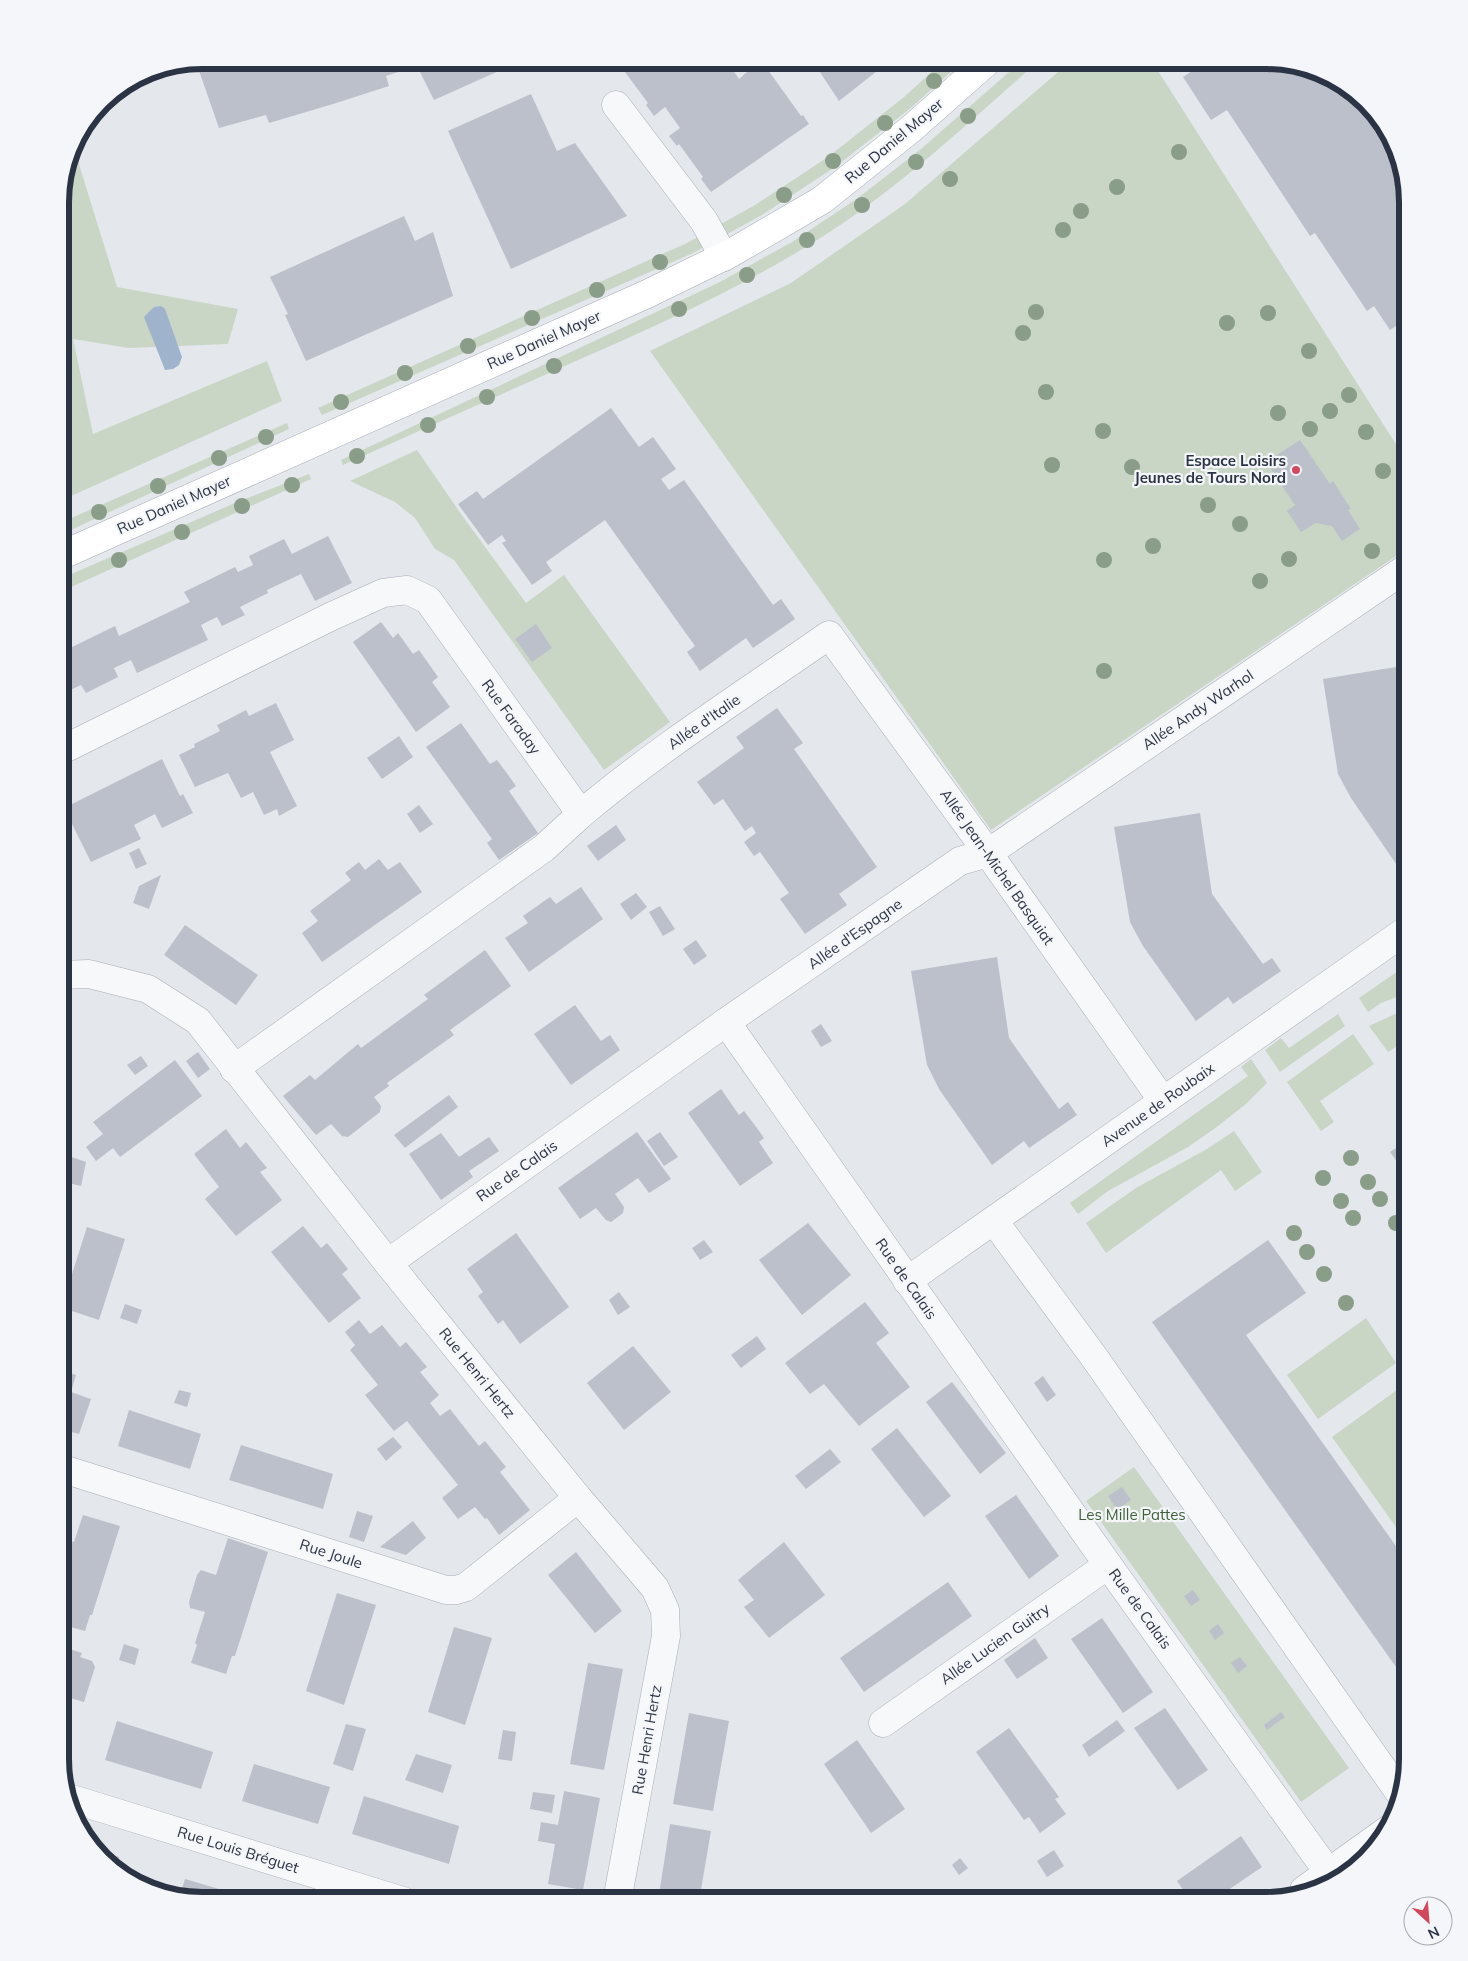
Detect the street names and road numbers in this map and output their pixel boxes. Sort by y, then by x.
street label: Rue Daniel Mayer [841,94,947,187]
street label: Rue Daniel Mayer [484,306,604,373]
street label: Rue Daniel Mayer [114,471,234,538]
street label: Allée Andy Warhol [1138,665,1257,754]
street label: Rue Faraday [478,675,545,758]
street label: Allée d'Italie [664,690,744,754]
street label: Allée Jean-Michel Basquiat [936,785,1059,948]
street label: Allée d'Espagne [804,894,906,973]
street label: Avenue de Roubaix [1097,1058,1218,1151]
street label: Rue de Calais [472,1136,561,1206]
street label: Rue de Calais [871,1234,941,1323]
street label: Rue Henri Hertz [435,1324,520,1422]
street label: Rue Joule [297,1534,365,1573]
street label: Rue de Calais [1105,1565,1176,1653]
street label: Allée Lucien Guitry [936,1599,1053,1688]
street label: Rue Henri Hertz [628,1683,666,1796]
street label: Rue Louis Bréguet [175,1822,301,1877]

